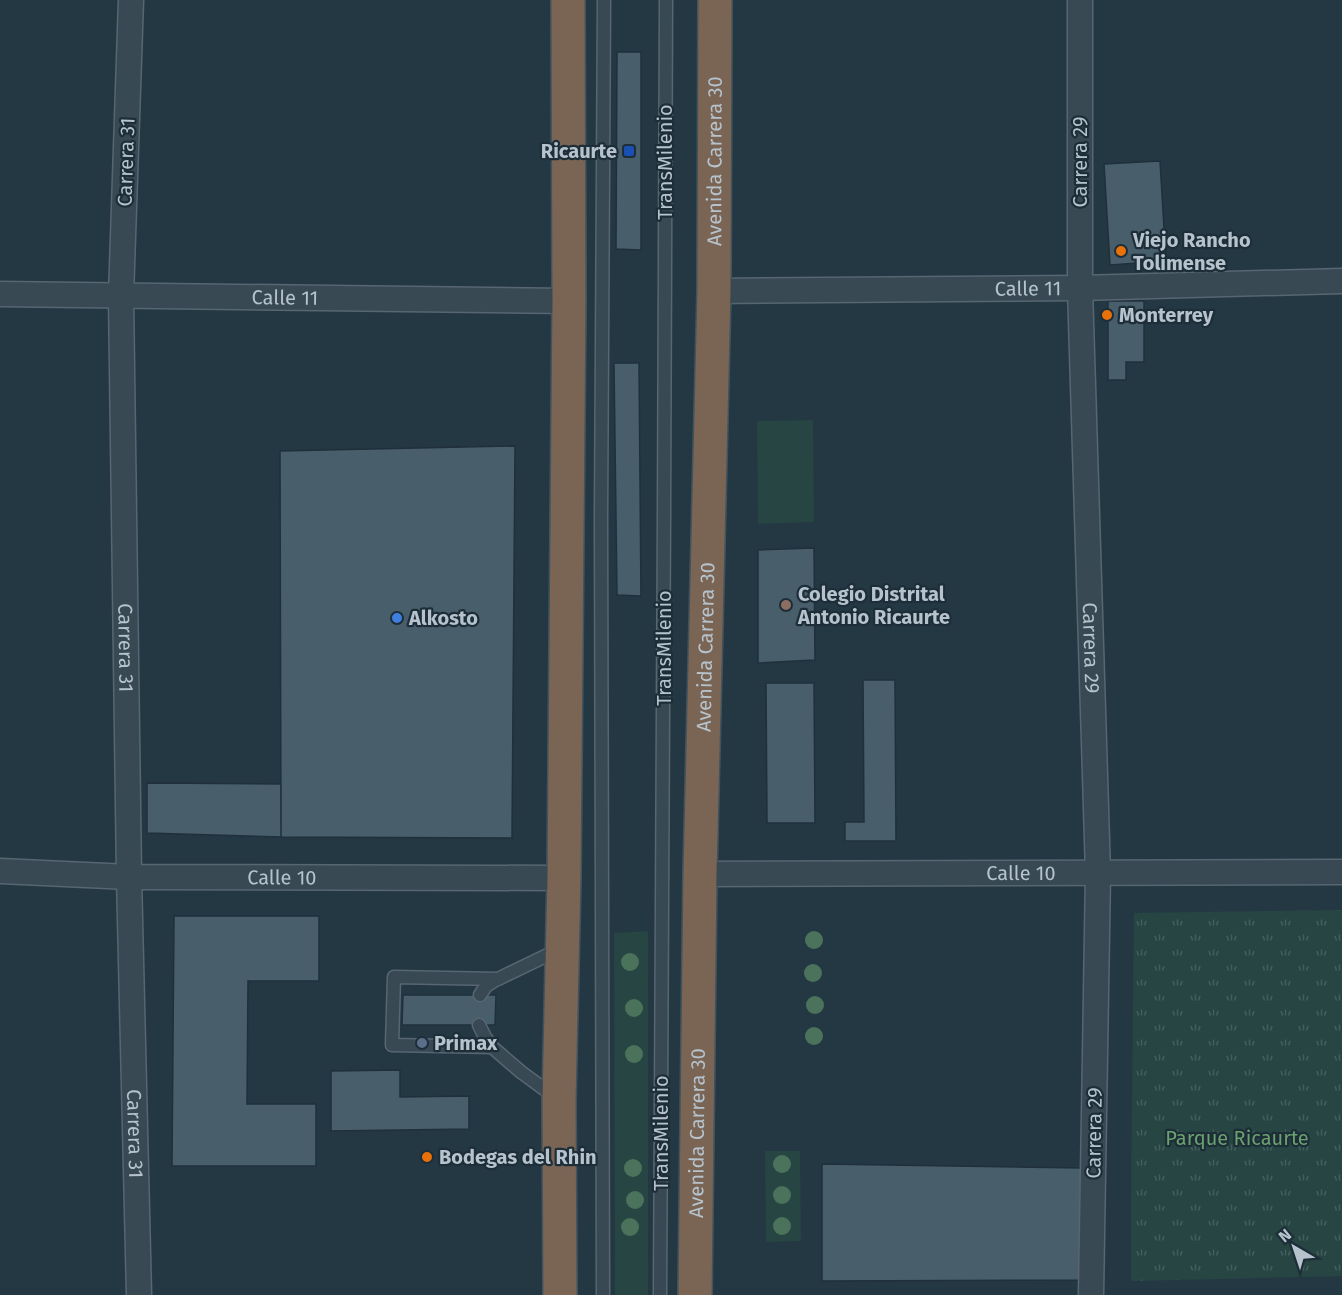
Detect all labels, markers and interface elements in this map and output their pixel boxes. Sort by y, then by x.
street label: Avenida Carrera 30 [702,76,727,246]
street label: TransMilenio [653,104,677,220]
street label: Carrera 29 [1068,116,1092,208]
street label: Carrera 31 [112,117,140,207]
place label: Ricaurte [541,139,617,163]
marker: Ricaurte [622,144,636,158]
place label: Viejo Rancho Tolimense [1132,228,1251,275]
marker: Viejo Rancho Tolimense [1114,244,1128,258]
street label: Calle 11 [995,276,1061,301]
street label: Calle 11 [252,285,318,310]
place label: Monterrey [1119,303,1214,327]
marker: Monterrey [1100,308,1114,322]
street label: Avenida Carrera 30 [691,562,719,732]
place label: Colegio Distrital Antonio Ricaurte [797,582,950,629]
street label: TransMilenio [652,590,676,706]
marker: Colegio Distrital Antonio Ricaurte [779,598,793,612]
street label: Carrera 29 [1078,602,1104,694]
street label: Carrera 31 [113,603,138,692]
place label: Alkosto [408,606,478,630]
marker: Alkosto [390,611,404,625]
street label: Calle 10 [986,861,1056,885]
street label: Calle 10 [247,865,317,889]
place label: Primax [434,1031,498,1055]
marker: Primax [415,1036,429,1050]
street label: Avenida Carrera 30 [684,1048,710,1218]
street label: TransMilenio [649,1075,673,1191]
street label: Carrera 29 [1081,1087,1107,1179]
street label: Carrera 31 [122,1089,148,1179]
park label: Parque Ricaurte [1165,1126,1309,1150]
place label: Bodegas del Rhin [439,1145,597,1169]
marker: Bodegas del Rhin [420,1150,434,1164]
north arrow [1264,1217,1324,1277]
text: N [1275,1225,1295,1246]

